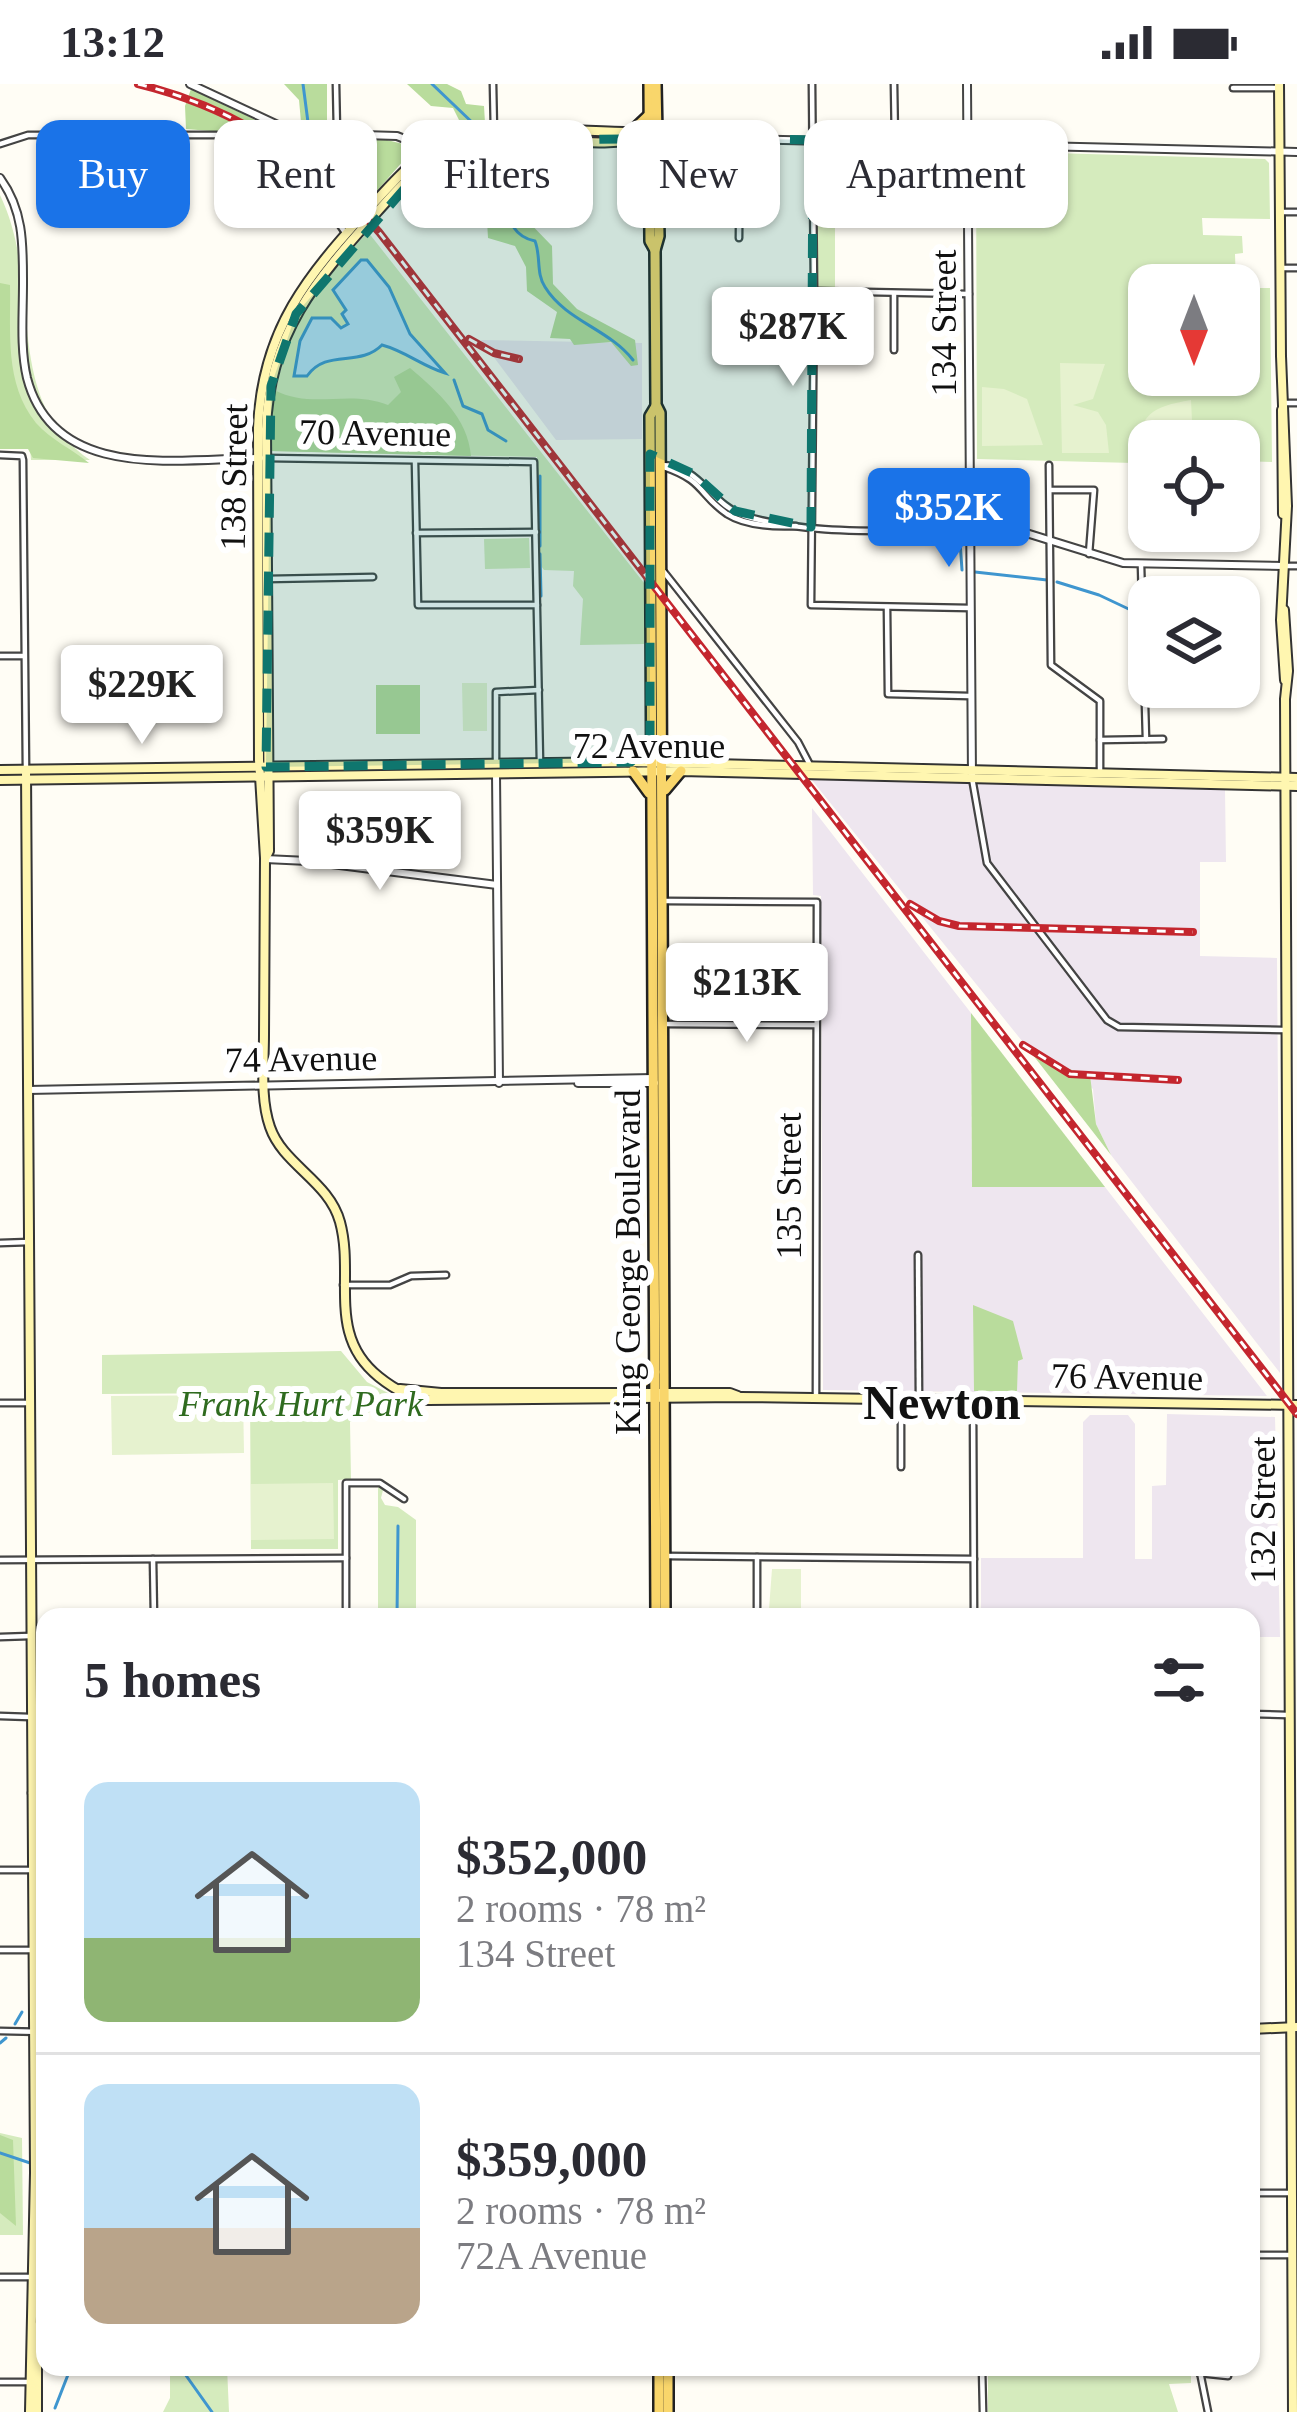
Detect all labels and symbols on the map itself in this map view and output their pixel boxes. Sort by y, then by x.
street label: 134 Street [924,250,964,396]
north arrow [1128,264,1260,396]
pin: $287K [709,287,877,389]
street label: 138 Street [213,403,255,551]
street label: 70 Avenue [298,412,451,454]
pin: $352K [865,468,1033,570]
pin: $229K [58,645,226,747]
street label: 72 Avenue [573,726,725,766]
pin: $359K [296,791,464,893]
pin: $213K [663,943,831,1045]
street label: 74 Avenue [225,1038,378,1080]
street label: King George Boulevard [608,1089,648,1435]
street label: 135 Street [769,1113,809,1259]
street label: 76 Avenue [1050,1356,1203,1398]
district label: Newton [863,1376,1021,1429]
park label: Frank Hurt Park [178,1384,424,1424]
street label: 132 Street [1243,1437,1283,1583]

